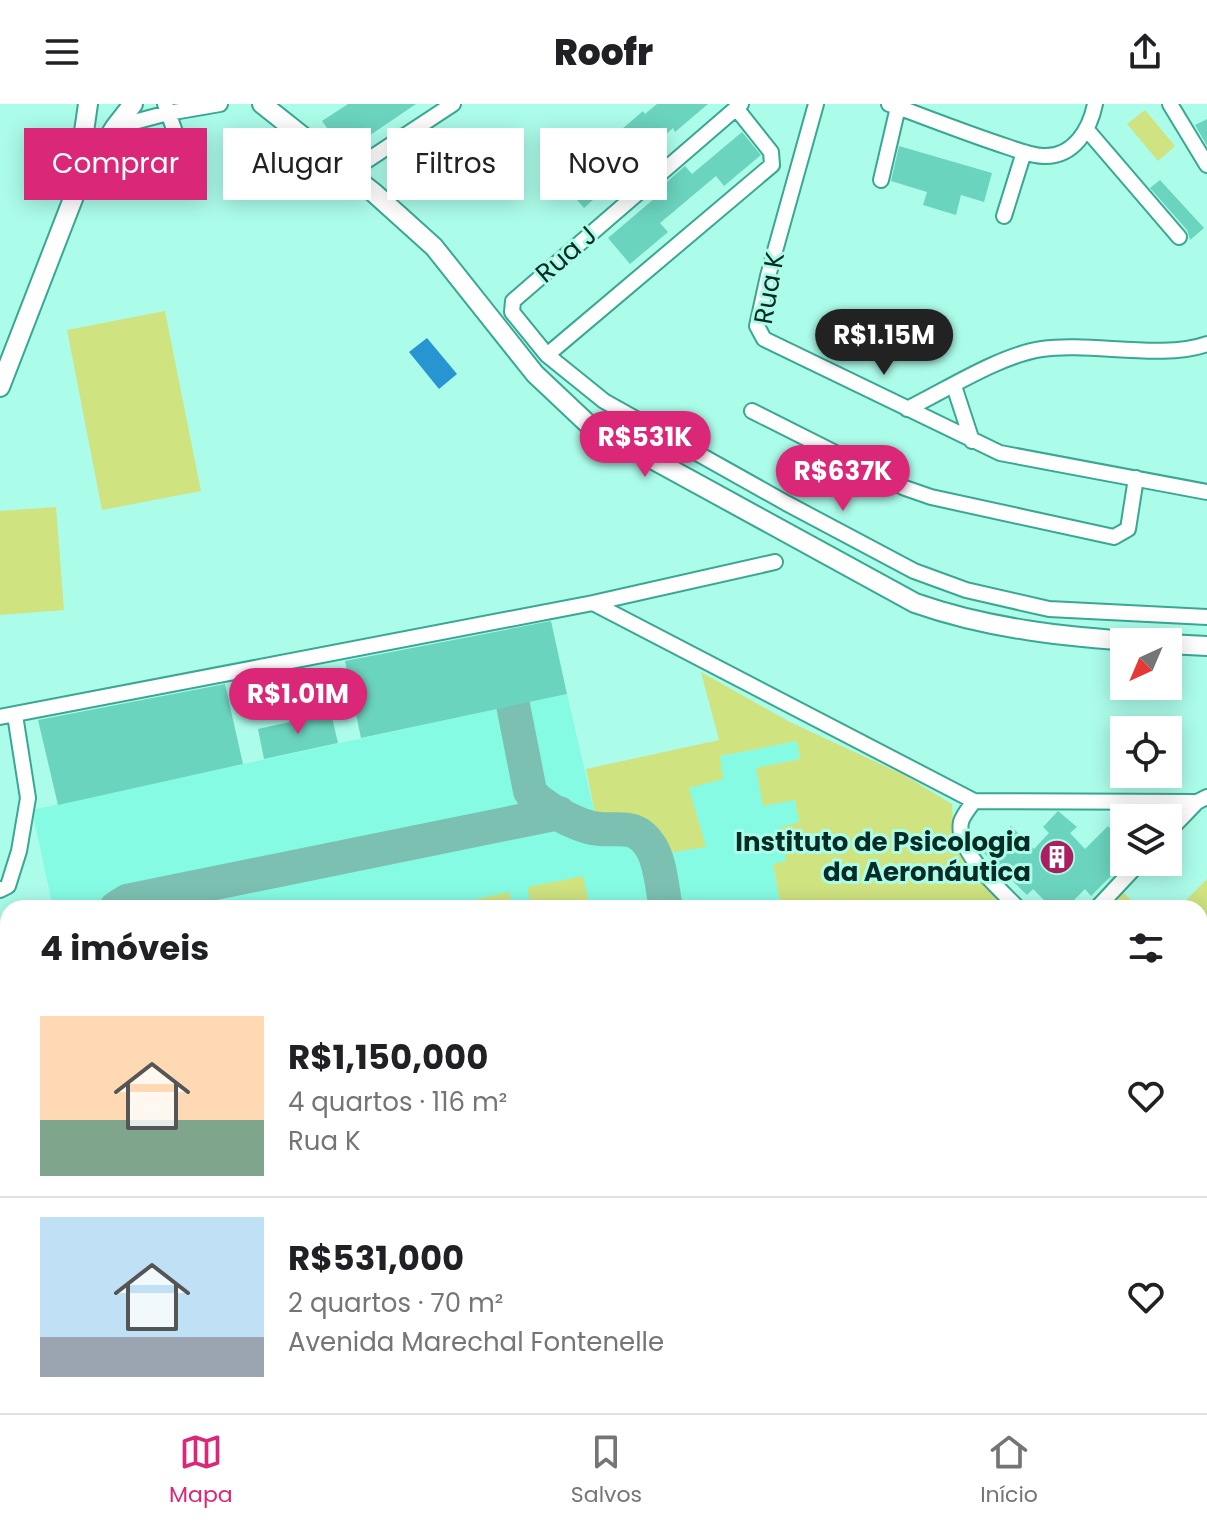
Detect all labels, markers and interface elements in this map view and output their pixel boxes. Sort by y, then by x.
text: Roofr [554,27,653,78]
icon: menu [40,30,84,74]
icon: share [1123,30,1167,74]
chip: Comprar [24,128,207,200]
chip: Alugar [223,128,371,200]
chip: Filtros [387,128,524,200]
chip: Novo [540,128,667,200]
street label: Rua J [527,217,605,291]
street label: Rua K [745,249,793,327]
pin: R$1.15M [810,309,958,377]
text: R$1.15M [833,317,935,353]
pin: R$531K [580,411,710,479]
text: R$531K [598,419,692,455]
pin: R$637K [778,445,908,513]
text: R$637K [794,453,892,489]
north arrow [1110,628,1182,700]
map controls [1110,628,1182,876]
pin: R$1.01M [224,668,372,736]
text: R$1.01M [247,676,349,712]
button: locate [1110,716,1182,788]
button: layers [1110,804,1182,876]
place label: Instituto de Psicologia da Aeronáutica [735,824,1031,890]
building icon: Instituto de Psicologia da Aeronáutica [1038,838,1076,876]
text: 4 imóveis [40,924,209,972]
icon: filters [1124,926,1168,970]
text: R$1,150,000 [288,1033,488,1081]
icon: home [104,1048,200,1144]
icon: heart [1124,1074,1168,1118]
text: 4 quartos · 116 m² [288,1084,507,1120]
text: Rua K [288,1123,361,1159]
text: R$531,000 [288,1234,464,1282]
icon: home [104,1249,200,1345]
icon: heart [1124,1275,1168,1319]
text: 2 quartos · 70 m² [288,1285,503,1321]
text: Avenida Marechal Fontenelle [288,1324,664,1360]
tab: Mapa [169,1430,233,1511]
tab: Salvos [571,1430,642,1511]
tab: Início [980,1430,1038,1511]

